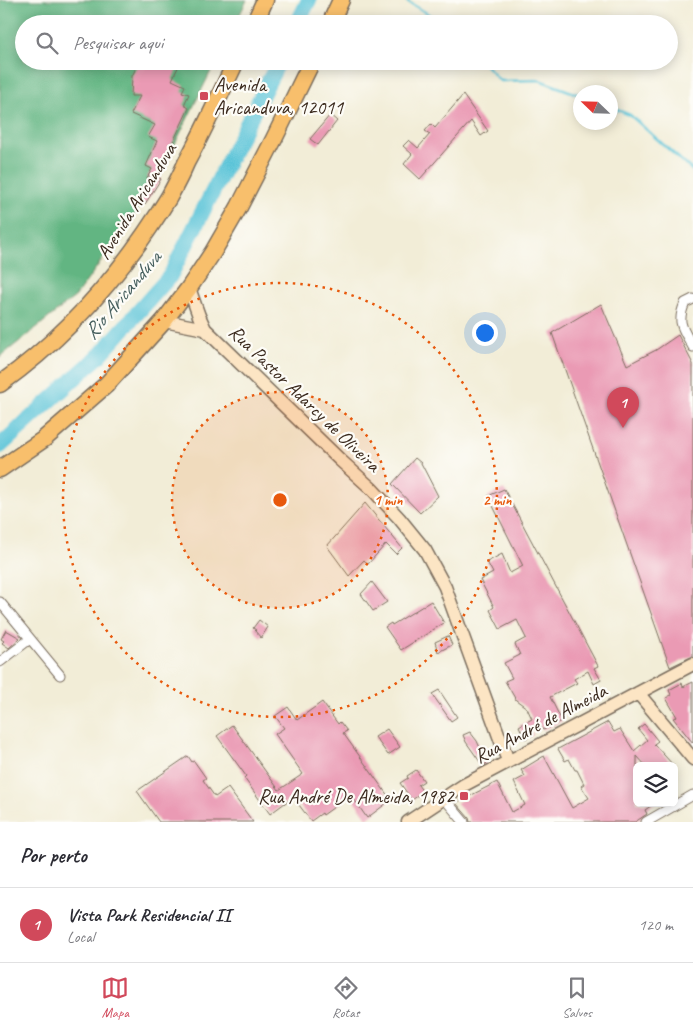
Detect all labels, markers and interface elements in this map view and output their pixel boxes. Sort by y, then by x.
search box [15,15,678,70]
icon: search [33,29,61,57]
text: Pesquisar aqui [73,31,163,55]
place label: Avenida Aricanduva, 12011 [214,72,344,120]
north arrow [573,85,618,130]
marker: Avenida Aricanduva, 12011 [198,90,210,102]
street label: Avenida Aricanduva [91,138,183,264]
water label: Rio Aricanduva [78,244,168,344]
street label: Rua Pastor Adarcy de Oliveira [224,320,387,478]
your location [472,320,498,346]
pin: 1 [607,387,639,428]
centre of rings [271,491,289,509]
text: 1 min [374,491,403,510]
text: 2 min [483,491,512,510]
street label: Rua André de Almeida [470,677,612,769]
map controls [633,762,678,807]
button: layers [633,762,678,807]
place label: Rua André De Almeida, 1982 [258,784,456,809]
marker: Rua André De Almeida, 1982 [458,790,470,802]
text: Por perto [20,842,87,868]
text: Vista Park Residencial II [67,903,231,927]
text: 1 [32,915,40,935]
text: 120 m [639,915,673,935]
text: Local [67,927,94,947]
tab: Mapa [101,974,129,1021]
tab: Rotas [332,974,360,1021]
tab: Salvos [562,974,592,1021]

